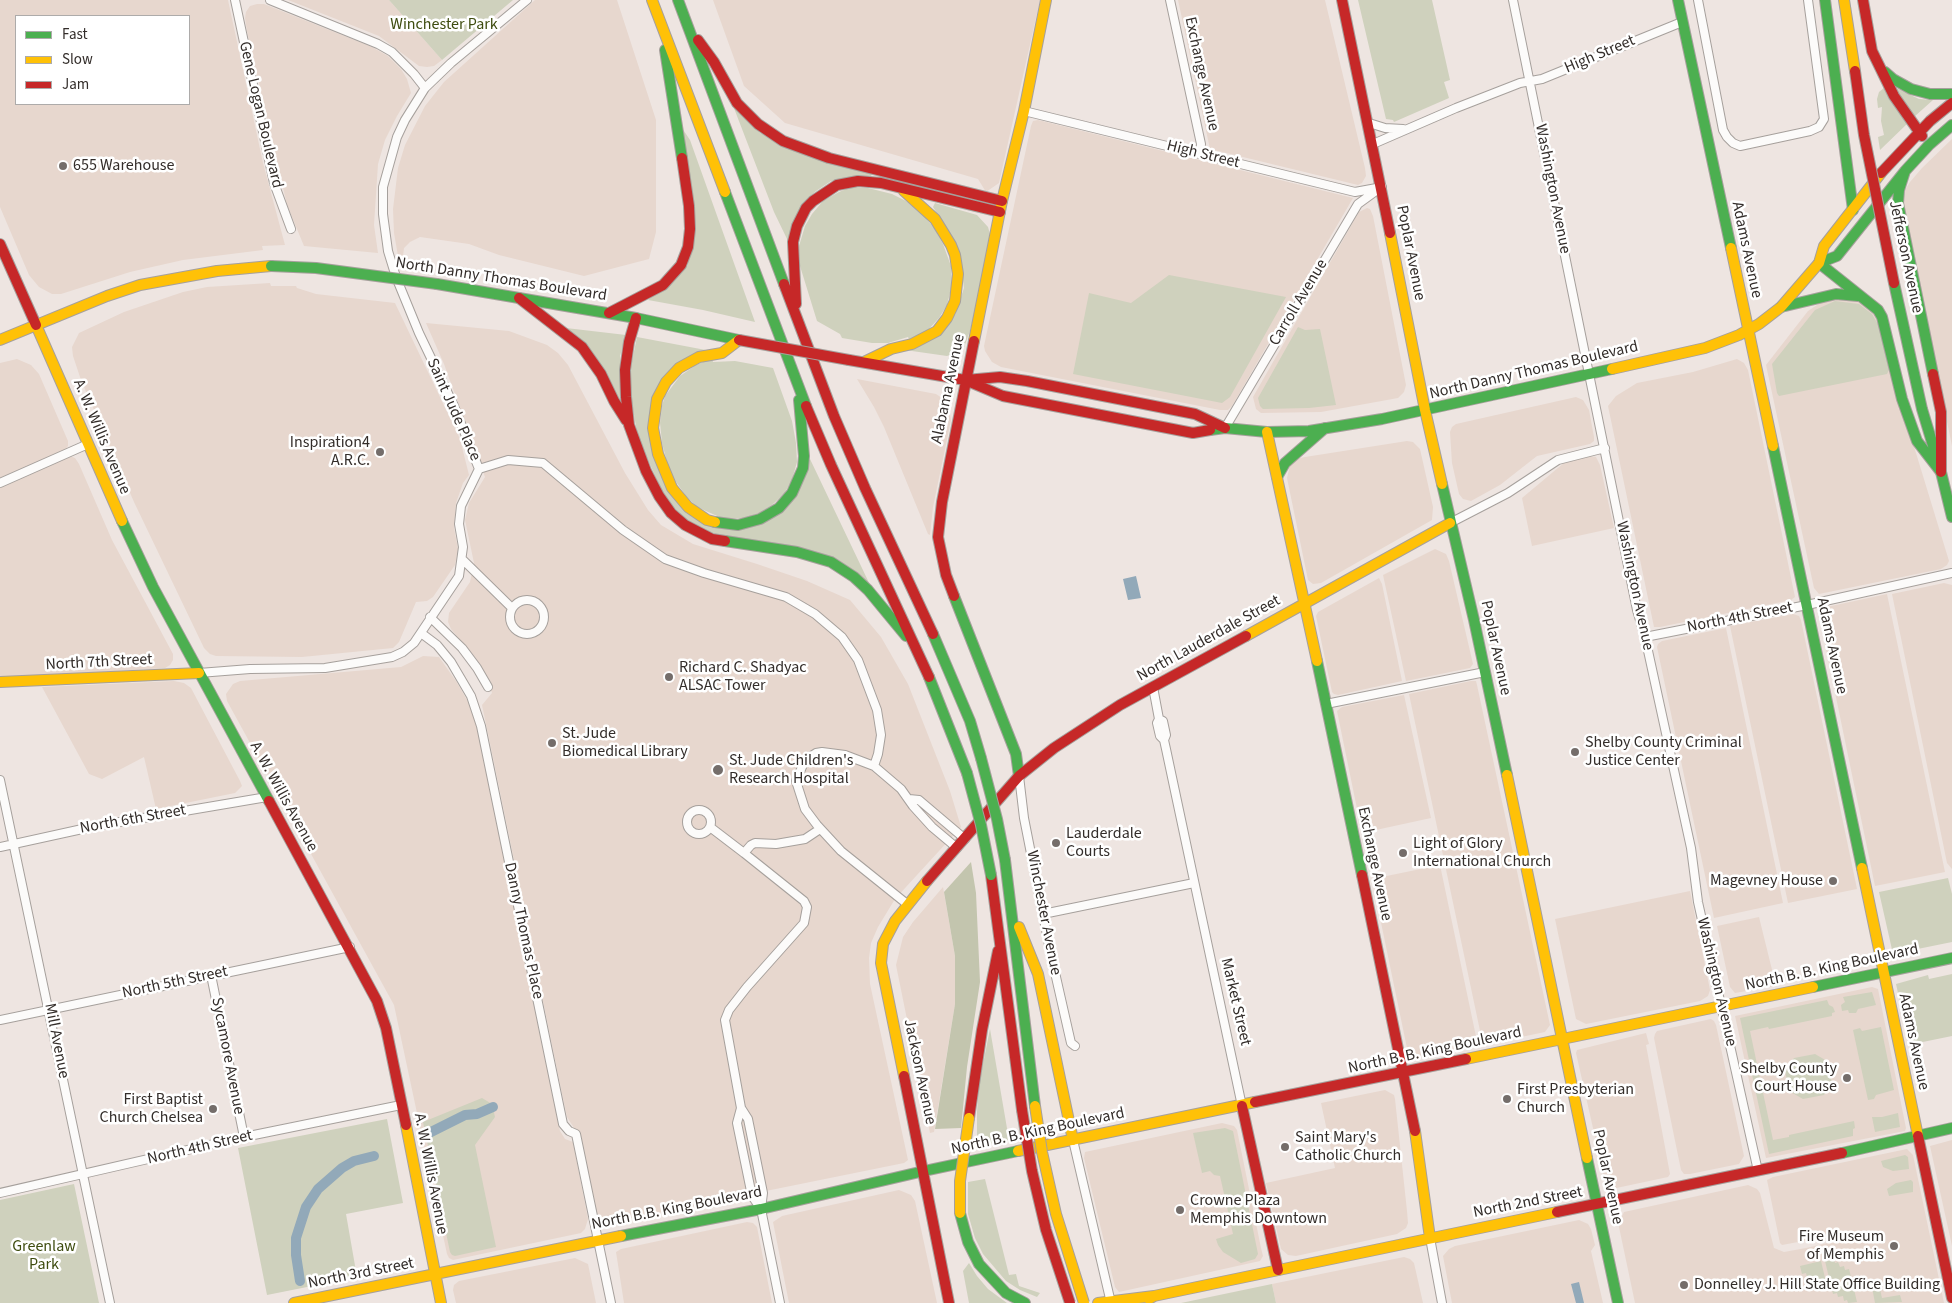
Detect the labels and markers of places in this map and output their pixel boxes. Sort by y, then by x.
place label: 655 Warehouse [73,156,174,176]
marker: 655 Warehouse [57,160,69,172]
place label: Inspiration4 A.R.C. [290,433,370,471]
marker: Inspiration4 A.R.C. [374,446,386,458]
place label: Richard C. Shadyac ALSAC Tower [679,658,807,696]
marker: Richard C. Shadyac ALSAC Tower [663,671,675,683]
place label: St. Jude Biomedical Library [562,724,688,762]
place label: Shelby County Criminal Justice Center [1585,733,1742,771]
marker: St. Jude Biomedical Library [546,737,558,749]
marker: Shelby County Criminal Justice Center [1569,746,1581,758]
place label: St. Jude Children's Research Hospital [729,751,853,789]
marker: St. Jude Children's Research Hospital [711,763,725,777]
place label: Lauderdale Courts [1066,824,1142,862]
place label: Light of Glory International Church [1413,834,1551,872]
marker: Lauderdale Courts [1050,837,1062,849]
marker: Light of Glory International Church [1397,847,1409,859]
place label: Magevney House [1710,871,1823,891]
marker: Magevney House [1827,875,1839,887]
place label: Shelby County Court House [1740,1059,1837,1097]
marker: Shelby County Court House [1841,1072,1853,1084]
place label: First Presbyterian Church [1517,1080,1634,1118]
place label: First Baptist Church Chelsea [100,1090,203,1128]
marker: First Presbyterian Church [1501,1093,1513,1105]
marker: First Baptist Church Chelsea [207,1103,219,1115]
place label: Saint Mary's Catholic Church [1295,1128,1401,1166]
marker: Saint Mary's Catholic Church [1279,1141,1291,1153]
place label: Crowne Plaza Memphis Downtown [1190,1191,1327,1229]
marker: Crowne Plaza Memphis Downtown [1174,1204,1186,1216]
place label: Fire Museum of Memphis [1799,1227,1884,1265]
marker: Fire Museum of Memphis [1888,1240,1900,1252]
place label: Donnelley J. Hill State Office Building [1694,1275,1940,1295]
marker: Donnelley J. Hill State Office Building [1678,1279,1690,1291]

